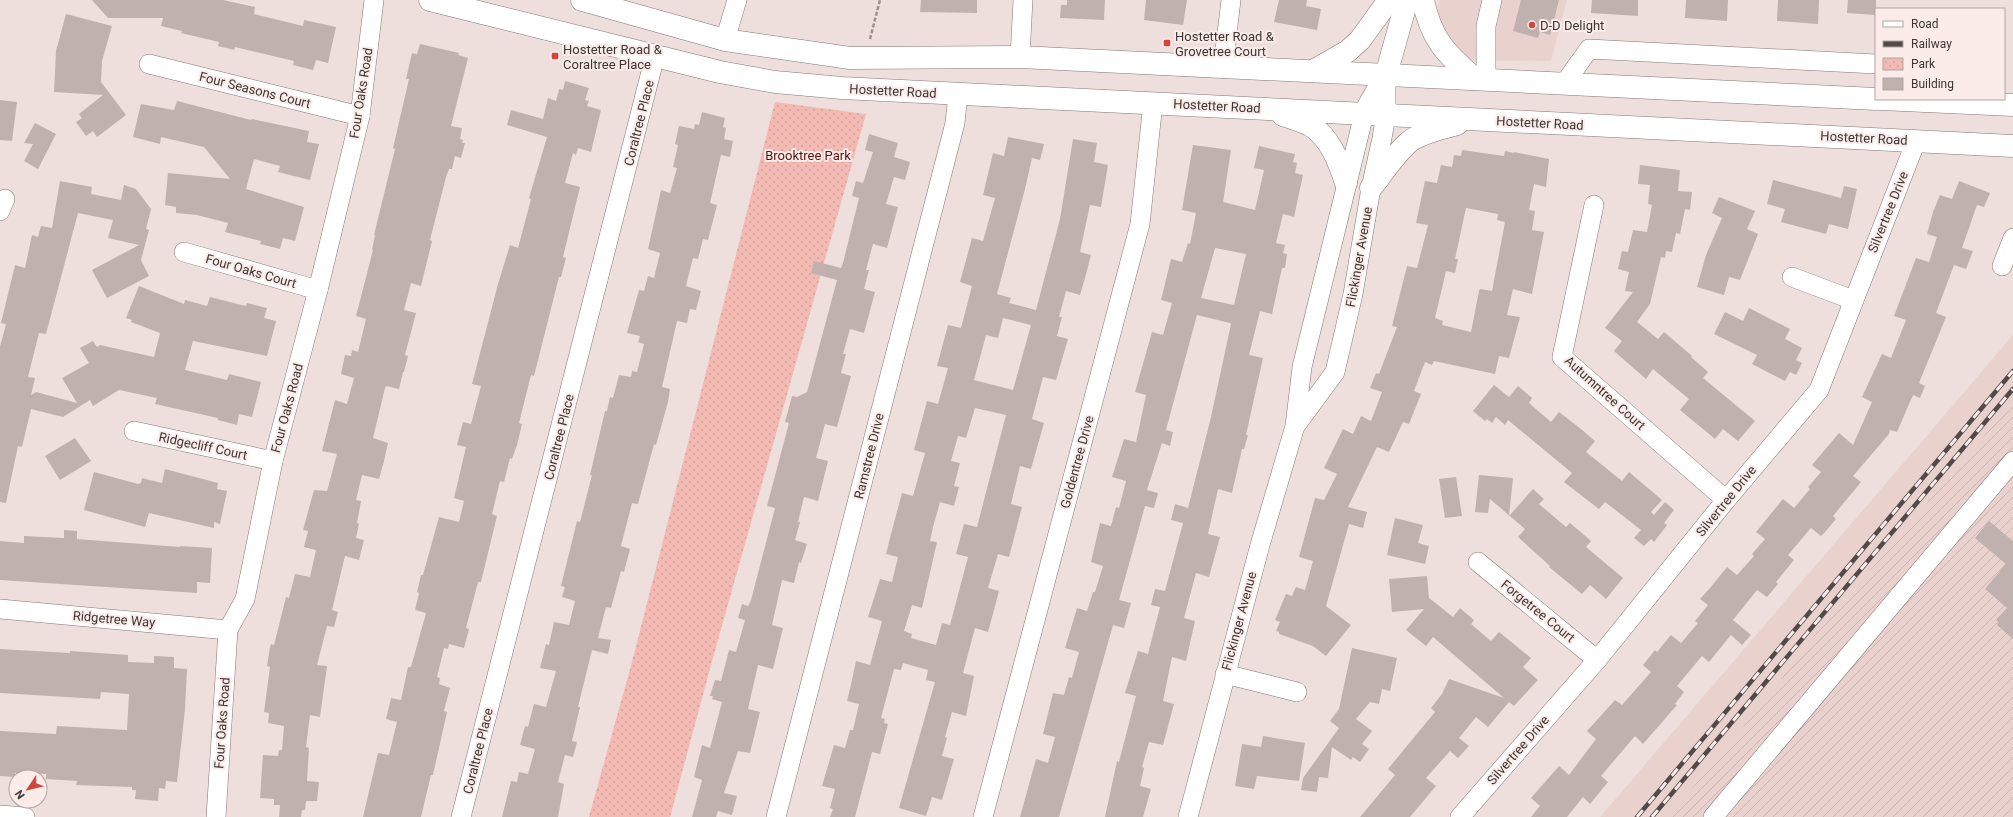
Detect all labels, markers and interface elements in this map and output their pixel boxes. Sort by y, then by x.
legend [1875,8,2005,100]
text: Road [1911,17,1939,31]
place label: D-D Delight [1540,18,1604,33]
marker: D-D Delight [1527,20,1537,30]
place label: Hostetter Road & Grovetree Court [1175,29,1275,59]
text: Railway [1911,37,1952,51]
marker: Hostetter Road & Grovetree Court [1162,38,1172,48]
place label: Hostetter Road & Coraltree Place [563,42,663,72]
street label: Four Oaks Road [346,47,376,139]
marker: Hostetter Road & Coraltree Place [550,51,560,61]
text: Park [1911,57,1936,71]
street label: Four Seasons Court [198,69,312,111]
text: Building [1911,77,1954,91]
street label: Coraltree Place [621,78,657,167]
street label: Hostetter Road [849,81,937,101]
street label: Hostetter Road [1173,96,1261,116]
street label: Hostetter Road [1496,113,1584,133]
street label: Hostetter Road [1820,128,1908,148]
park label: Brooktree Park [765,148,851,163]
street label: Silvertree Drive [1865,169,1911,255]
street label: Flickinger Avenue [1343,206,1375,308]
street label: Four Oaks Court [204,251,298,291]
street label: Autumntree Court [1562,353,1648,433]
street label: Four Oaks Road [268,362,306,454]
street label: Coraltree Place [541,392,577,481]
street label: Ramstree Drive [851,411,887,500]
street label: Goldentree Drive [1057,414,1097,510]
street label: Ridgecliff Court [157,429,249,463]
street label: Silvertree Drive [1693,463,1759,539]
street label: Flickinger Avenue [1219,570,1259,672]
street label: Forgetree Court [1498,577,1578,645]
street label: Ridgetree Way [72,608,156,630]
street label: Four Oaks Road [211,677,233,769]
street label: Coraltree Place [460,706,496,795]
street label: Silvertree Drive [1484,712,1552,788]
north arrow [8,769,48,809]
text: N [13,787,28,801]

